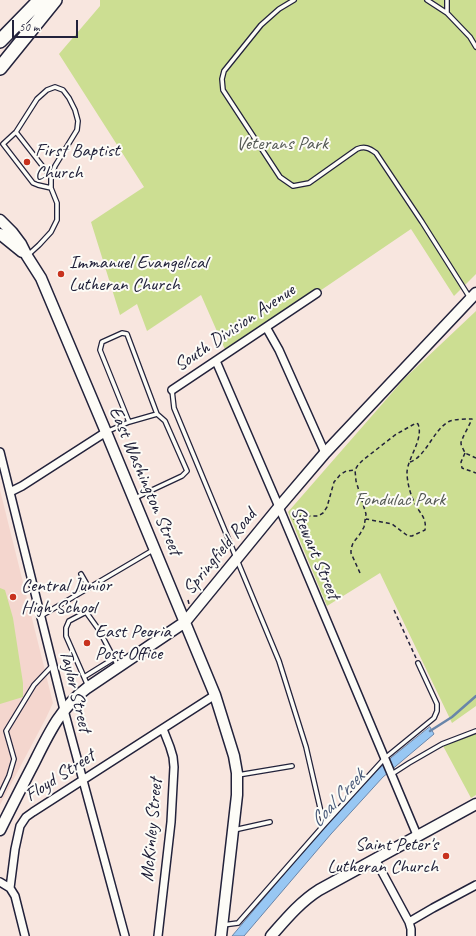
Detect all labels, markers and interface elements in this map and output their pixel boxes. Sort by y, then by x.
scale bar [14,12,80,38]
text: 50 m [19,19,39,35]
park label: Veterans Park [236,133,328,155]
place label: First Baptist Church [35,140,120,184]
marker: First Baptist Church [22,157,32,167]
place label: Immanuel Evangelical Lutheran Church [69,252,207,296]
marker: Immanuel Evangelical Lutheran Church [56,269,66,279]
street label: South Division Avenue [170,279,300,377]
street label: East Washington Street [103,403,187,559]
park label: Fondulac Park [355,489,445,511]
street label: Stewart Street [285,503,345,603]
street label: Springfield Road [178,504,262,600]
place label: Central Junior High School [21,575,111,619]
marker: Central Junior High School [8,592,18,602]
place label: East Peoria Post Office [95,621,171,665]
marker: East Peoria Post Office [82,638,92,648]
street label: Taylor Street [54,647,96,735]
street label: Floyd Street [21,745,99,807]
water label: Coal Creek [305,765,371,833]
street label: McKinley Street [136,777,168,883]
place label: Saint Peter's Lutheran Church [327,834,438,878]
marker: Saint Peter's Lutheran Church [441,851,451,861]

